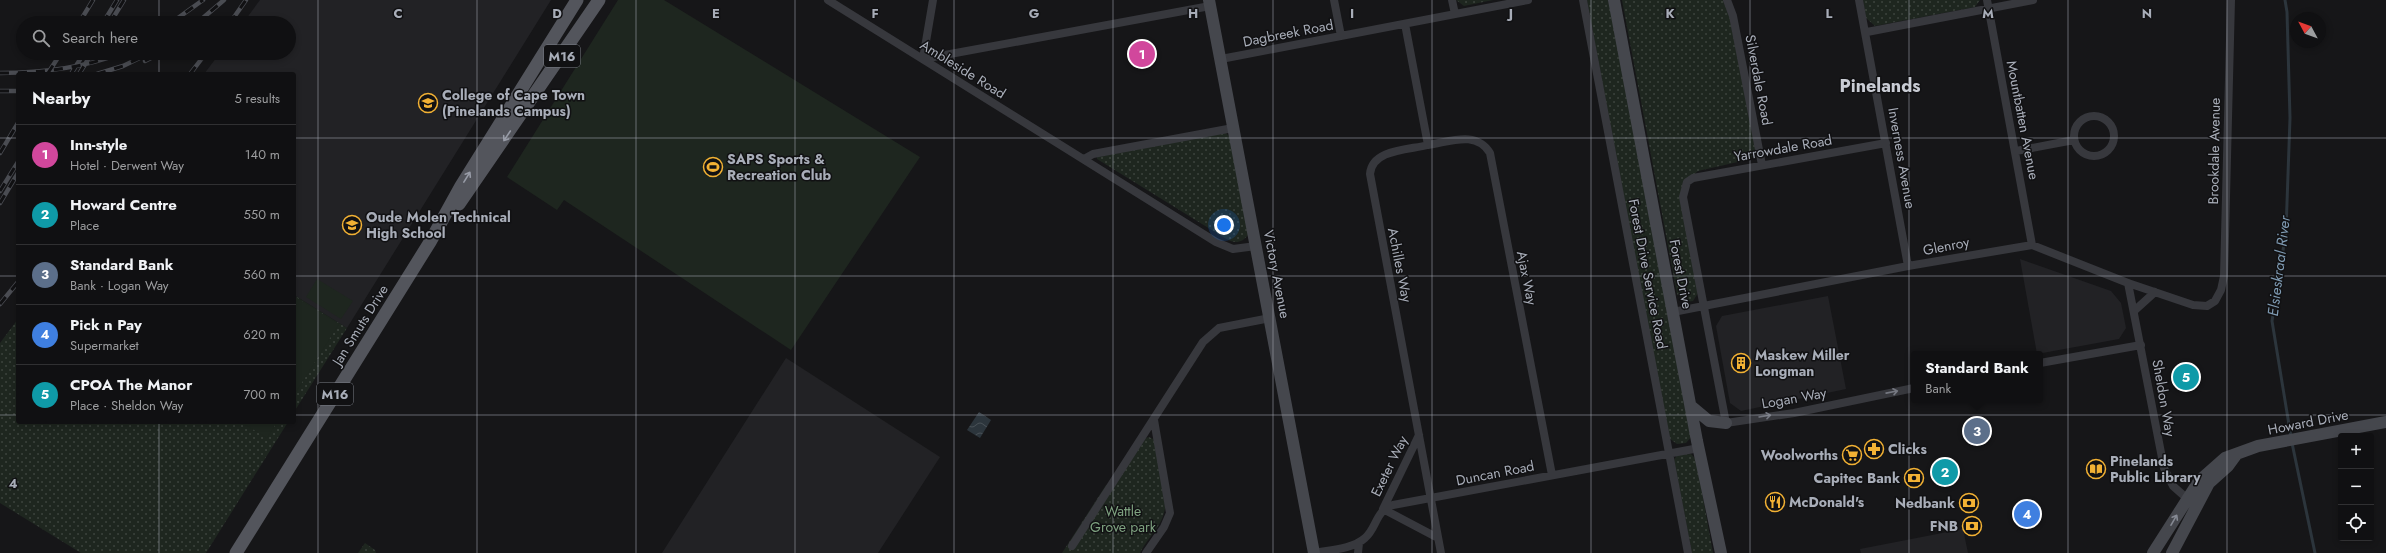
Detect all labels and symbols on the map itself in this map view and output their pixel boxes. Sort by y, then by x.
text: C [393,4,403,23]
text: D [552,4,562,23]
text: E [712,4,720,23]
text: F [871,4,879,23]
text: G [1029,4,1040,23]
text: H [1188,4,1198,23]
text: I [1350,4,1354,23]
text: J [1506,4,1513,23]
text: K [1665,4,1675,23]
text: L [1826,4,1833,23]
text: M [1982,4,1994,23]
text: N [2142,4,2152,23]
north arrow [2290,12,2326,48]
street label: Dagbreek Road [1241,14,1335,52]
street label: Silverdale Road [1740,33,1778,127]
street label: Ambleside Road [916,35,1010,103]
pin: 1 [1129,39,1155,69]
road number: M16 [544,45,580,67]
street label: Mountbatten Avenue [2002,59,2044,181]
district label: Pinelands [1839,73,1921,99]
place label: College of Cape Town (Pinelands Campus) [442,85,585,121]
school or university icon: College of Cape Town (Pinelands Campus) [417,92,439,114]
street label: Brookdale Avenue [2203,97,2225,205]
street label: Inverness Avenue [1883,106,1921,210]
one-way arrow [503,130,511,141]
street label: Yarrowdale Road [1732,130,1834,166]
place label: SAPS Sports & Recreation Club [727,149,832,185]
sports icon: SAPS Sports & Recreation Club [702,156,724,178]
one-way arrow [463,172,471,183]
street label: Forest Drive Service Road [1624,197,1672,351]
place label: Oude Molen Technical High School [366,207,511,243]
school or university icon: Oude Molen Technical High School [341,214,363,236]
water label: Elsieskraal River [2262,214,2296,317]
your location [1214,215,1234,235]
street label: Achilles Way [1383,226,1417,305]
street label: Victory Avenue [1259,228,1295,320]
street label: Glenroy [1921,232,1972,260]
street label: Forest Drive [1664,238,1698,310]
street label: Ajax Way [1512,249,1542,308]
street label: Jan Smuts Drive [326,281,393,371]
place label: Maskew Miller Longman [1755,345,1850,381]
building icon: Maskew Miller Longman [1730,352,1752,374]
street label: Sheldon Way [2147,358,2181,439]
pin: 5 [2173,362,2199,392]
street label: Logan Way [1760,382,1829,414]
road number: M16 [317,383,353,405]
one-way arrow [1886,388,1899,396]
street label: Howard Drive [2266,404,2350,440]
one-way arrow [1758,412,1771,420]
pin: 3 [1964,416,1990,446]
street label: Exeter Way [1366,431,1413,500]
pharmacy icon: Clicks [1863,438,1885,460]
place label: Clicks [1888,439,1927,459]
supermarket icon: Woolworths [1841,444,1863,466]
place label: Woolworths [1761,445,1839,465]
place label: Pinelands Public Library [2110,451,2201,487]
street label: Duncan Road [1454,456,1536,490]
pin: 2 [1932,457,1958,487]
library icon: Pinelands Public Library [2085,458,2107,480]
bank icon: Capitec Bank [1903,467,1925,489]
place label: Capitec Bank [1814,468,1900,488]
text: 4 [8,474,18,493]
restaurant icon: McDonald's [1764,491,1786,513]
place label: McDonald's [1789,492,1865,512]
bank icon: Nedbank [1958,492,1980,514]
place label: Nedbank [1895,493,1955,513]
pin: 4 [2014,499,2040,529]
park label: Wattle Grove park [1090,501,1157,537]
one-way arrow [2171,514,2179,526]
bank icon: FNB [1961,515,1983,537]
place label: FNB [1930,516,1958,536]

